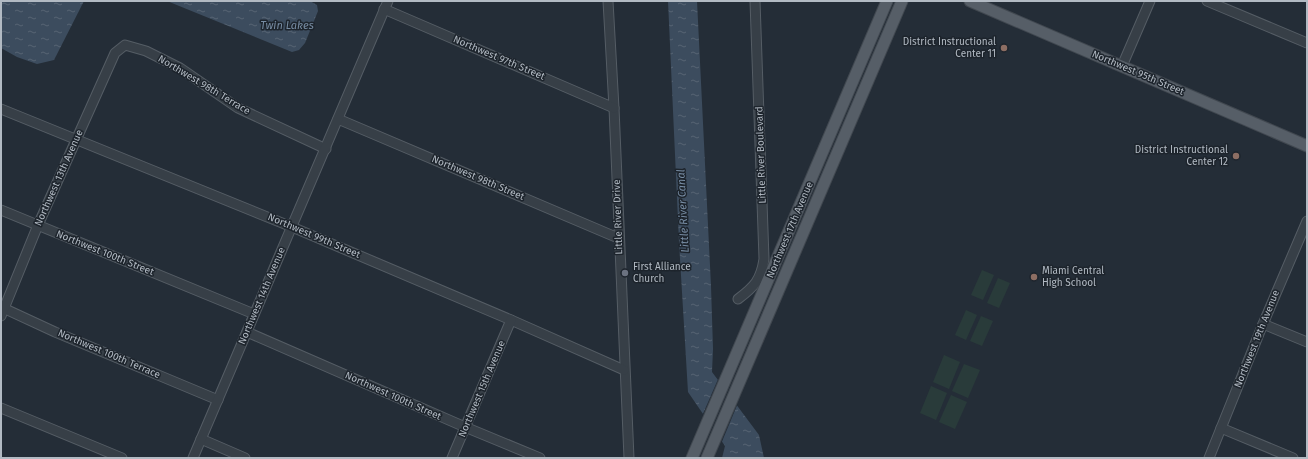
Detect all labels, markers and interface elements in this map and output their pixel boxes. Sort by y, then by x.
water label: Twin Lakes [260,19,314,32]
street label: Northwest 97th Street [451,33,547,83]
place label: District Instructional Center 11 [903,36,996,60]
marker: District Instructional Center 11 [999,43,1009,53]
street label: Northwest 95th Street [1090,48,1186,98]
street label: Northwest 98th Terrace [156,53,252,117]
street label: Little River Boulevard [753,106,769,204]
street label: Northwest 13th Avenue [32,128,86,228]
place label: District Instructional Center 12 [1135,144,1228,168]
marker: District Instructional Center 12 [1231,151,1241,161]
street label: Northwest 98th Street [430,153,527,203]
water label: Little River Canal [674,169,692,253]
street label: Little River Drive [611,179,625,255]
street label: Northwest 17th Avenue [764,180,816,280]
street label: Northwest 99th Street [266,211,362,261]
street label: Northwest 100th Street [54,228,156,278]
street label: Northwest 14th Avenue [236,246,288,346]
place label: First Alliance Church [633,261,691,285]
place label: Miami Central High School [1042,265,1104,289]
marker: First Alliance Church [620,268,630,278]
marker: Miami Central High School [1029,272,1039,282]
street label: Northwest 19th Avenue [1232,288,1282,390]
street label: Northwest 100th Terrace [56,327,162,381]
street label: Northwest 15th Avenue [456,339,508,439]
street label: Northwest 100th Street [343,369,443,423]

